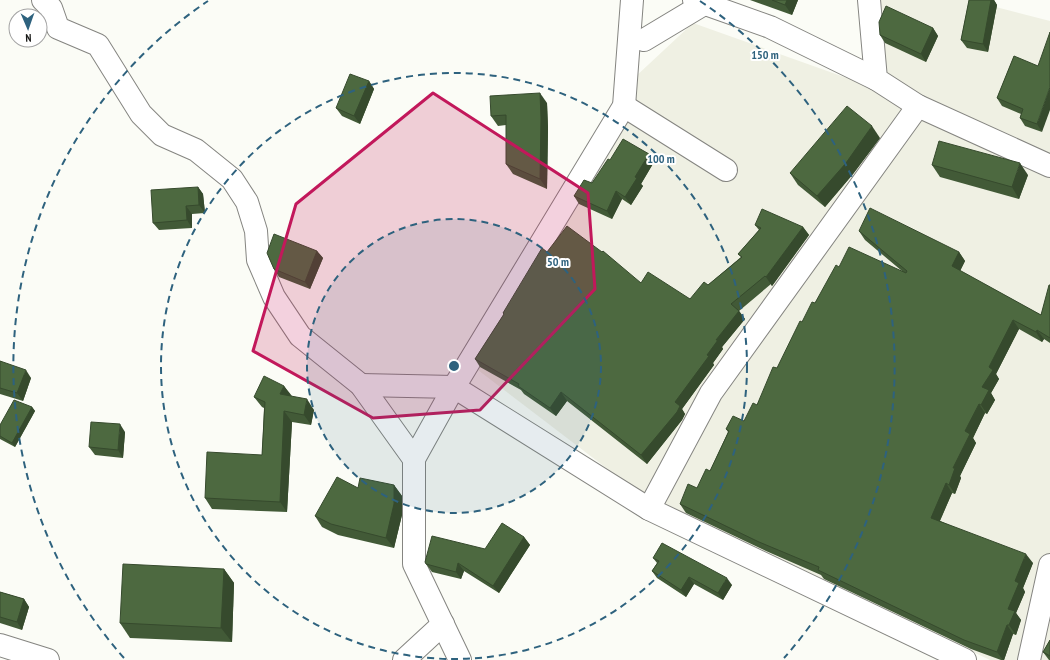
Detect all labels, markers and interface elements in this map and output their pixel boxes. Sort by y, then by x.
north arrow [8,8,48,48]
text: N [25,31,32,45]
text: 150 m [751,47,779,62]
text: 100 m [647,151,675,166]
text: 50 m [547,254,569,269]
centre of rings [447,359,461,373]

